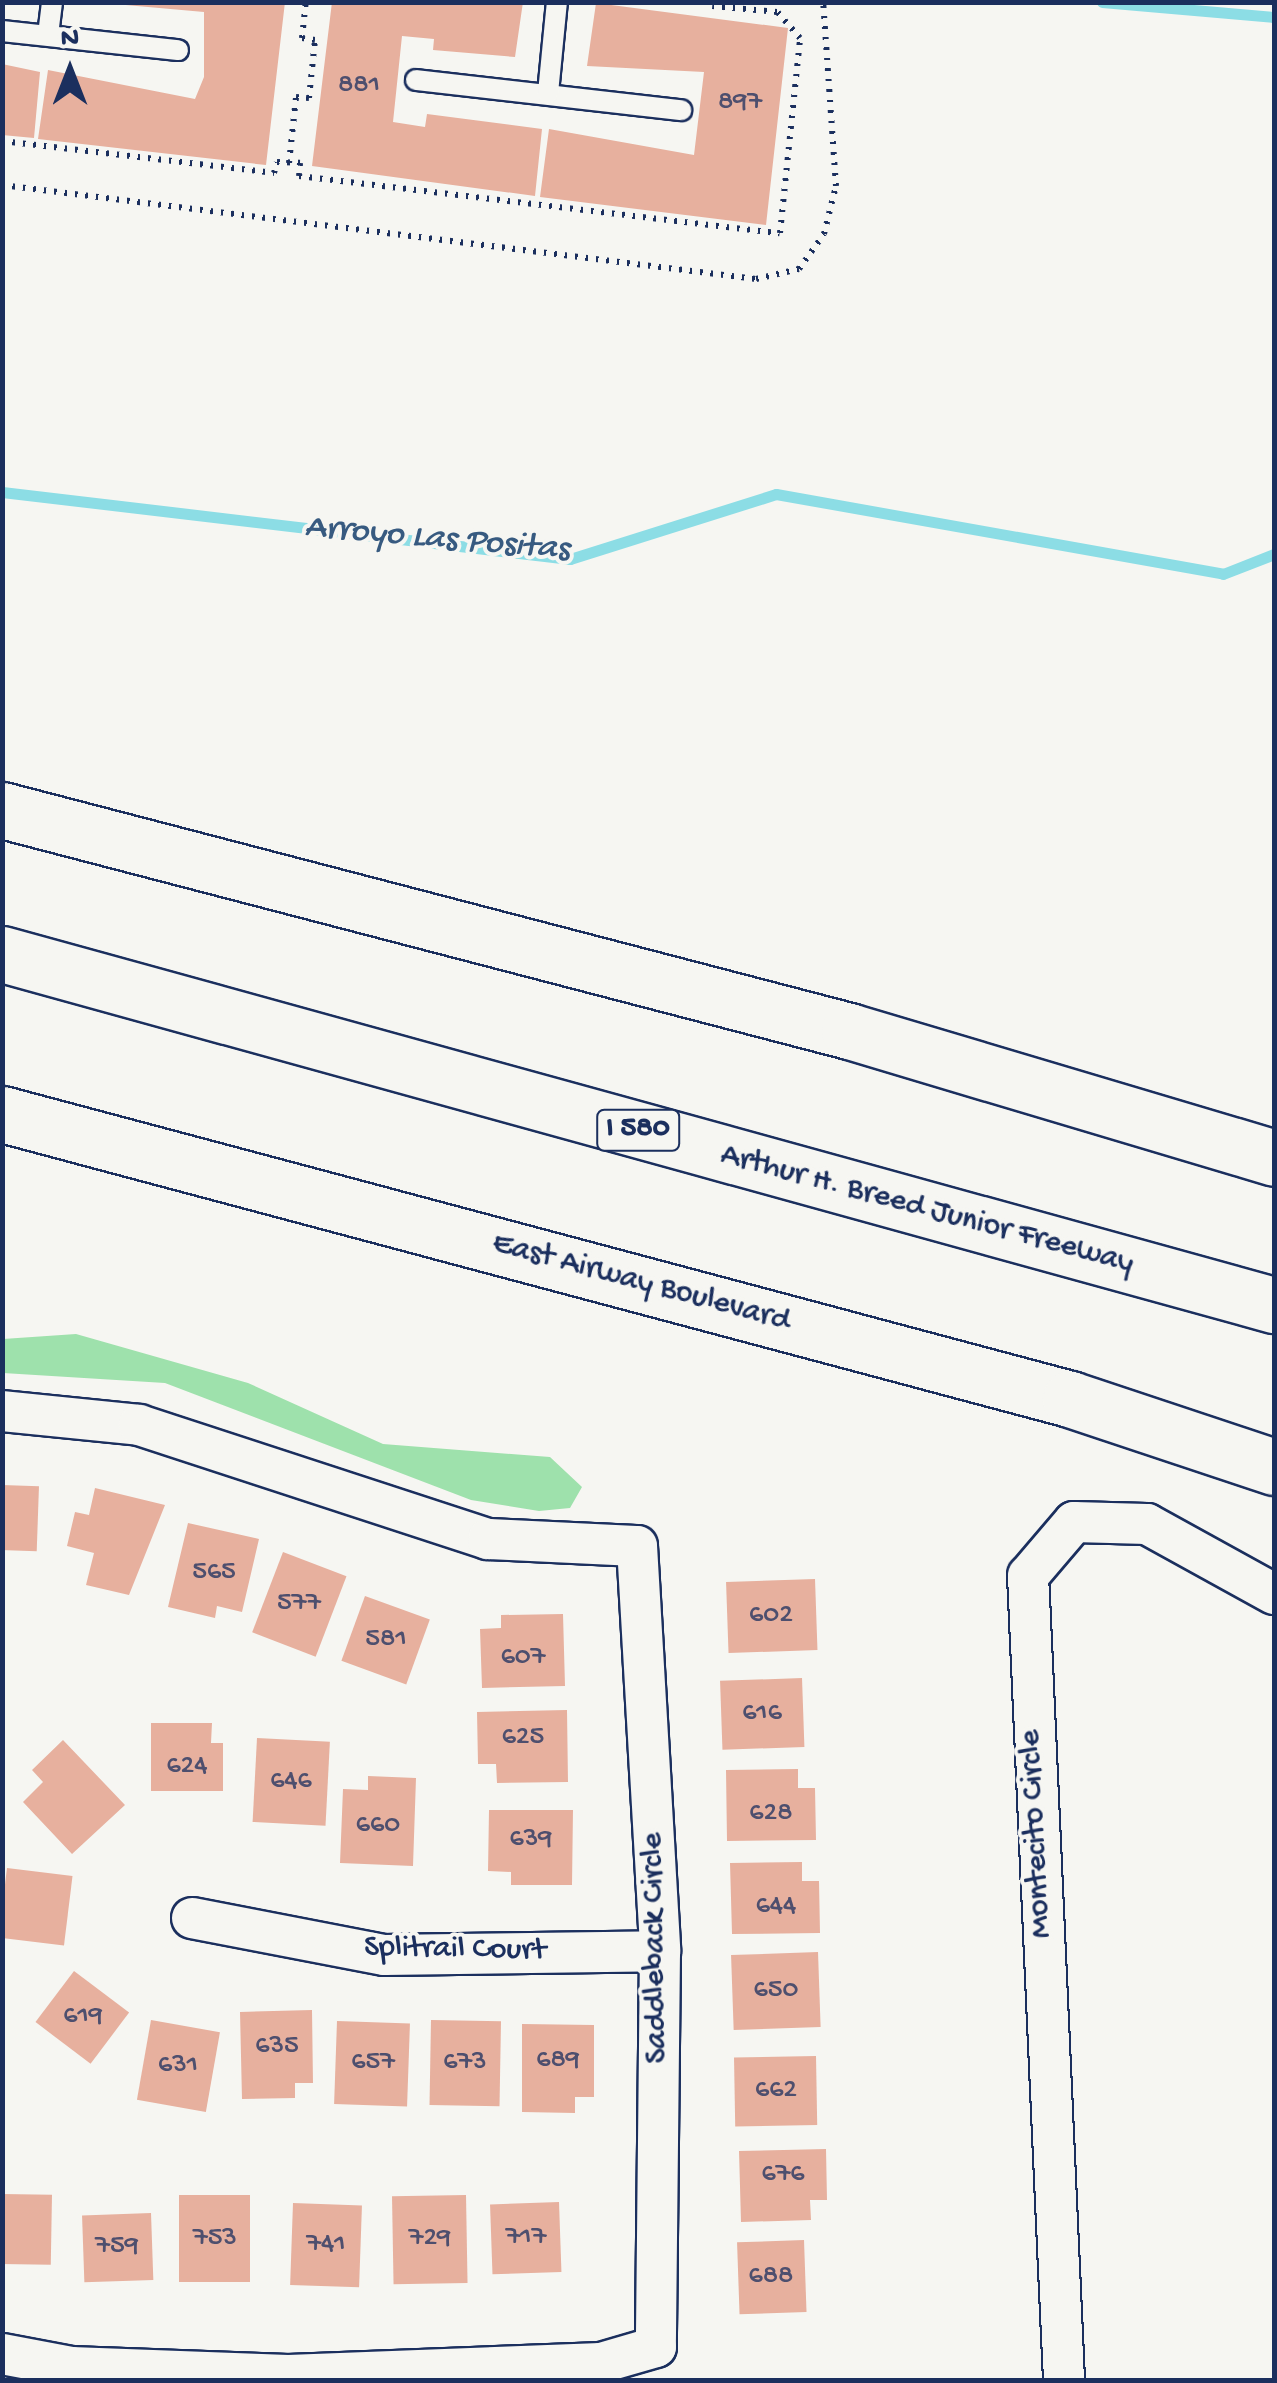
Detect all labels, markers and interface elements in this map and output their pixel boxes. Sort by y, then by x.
north arrow [20,20,120,120]
text: N [61,23,79,56]
house number: 881 [338,69,380,103]
house number: 897 [718,86,762,120]
water label: Arroyo Las Positas [303,508,571,572]
road number: I 580 [596,1105,680,1155]
street label: Arthur H. Breed Junior Freeway [716,1136,1138,1284]
street label: East Airway Boulevard [488,1225,794,1341]
house number: 565 [192,1556,236,1590]
house number: 577 [277,1587,321,1621]
house number: 602 [749,1599,793,1633]
house number: 581 [365,1623,407,1657]
house number: 607 [501,1641,545,1675]
house number: 616 [742,1697,782,1731]
house number: 625 [502,1721,544,1755]
street label: Montecito Circle [1012,1729,1062,1939]
house number: 624 [166,1750,208,1784]
house number: 646 [270,1765,312,1799]
house number: 628 [749,1797,793,1831]
house number: 660 [356,1809,400,1843]
house number: 639 [510,1823,552,1857]
street label: Saddleback Circle [635,1832,677,2064]
house number: 644 [756,1890,796,1924]
street label: Splitrail Court [364,1929,546,1971]
house number: 650 [754,1974,798,2008]
house number: 619 [63,2000,103,2034]
house number: 635 [255,2030,299,2064]
house number: 689 [536,2044,580,2078]
house number: 657 [351,2046,395,2080]
house number: 673 [443,2046,487,2080]
house number: 631 [158,2049,198,2083]
house number: 662 [755,2074,797,2108]
house number: 676 [762,2158,804,2192]
house number: 717 [506,2221,546,2255]
house number: 753 [193,2222,237,2256]
house number: 729 [409,2222,451,2256]
house number: 741 [306,2228,346,2262]
house number: 759 [95,2230,139,2264]
house number: 688 [749,2260,793,2294]

